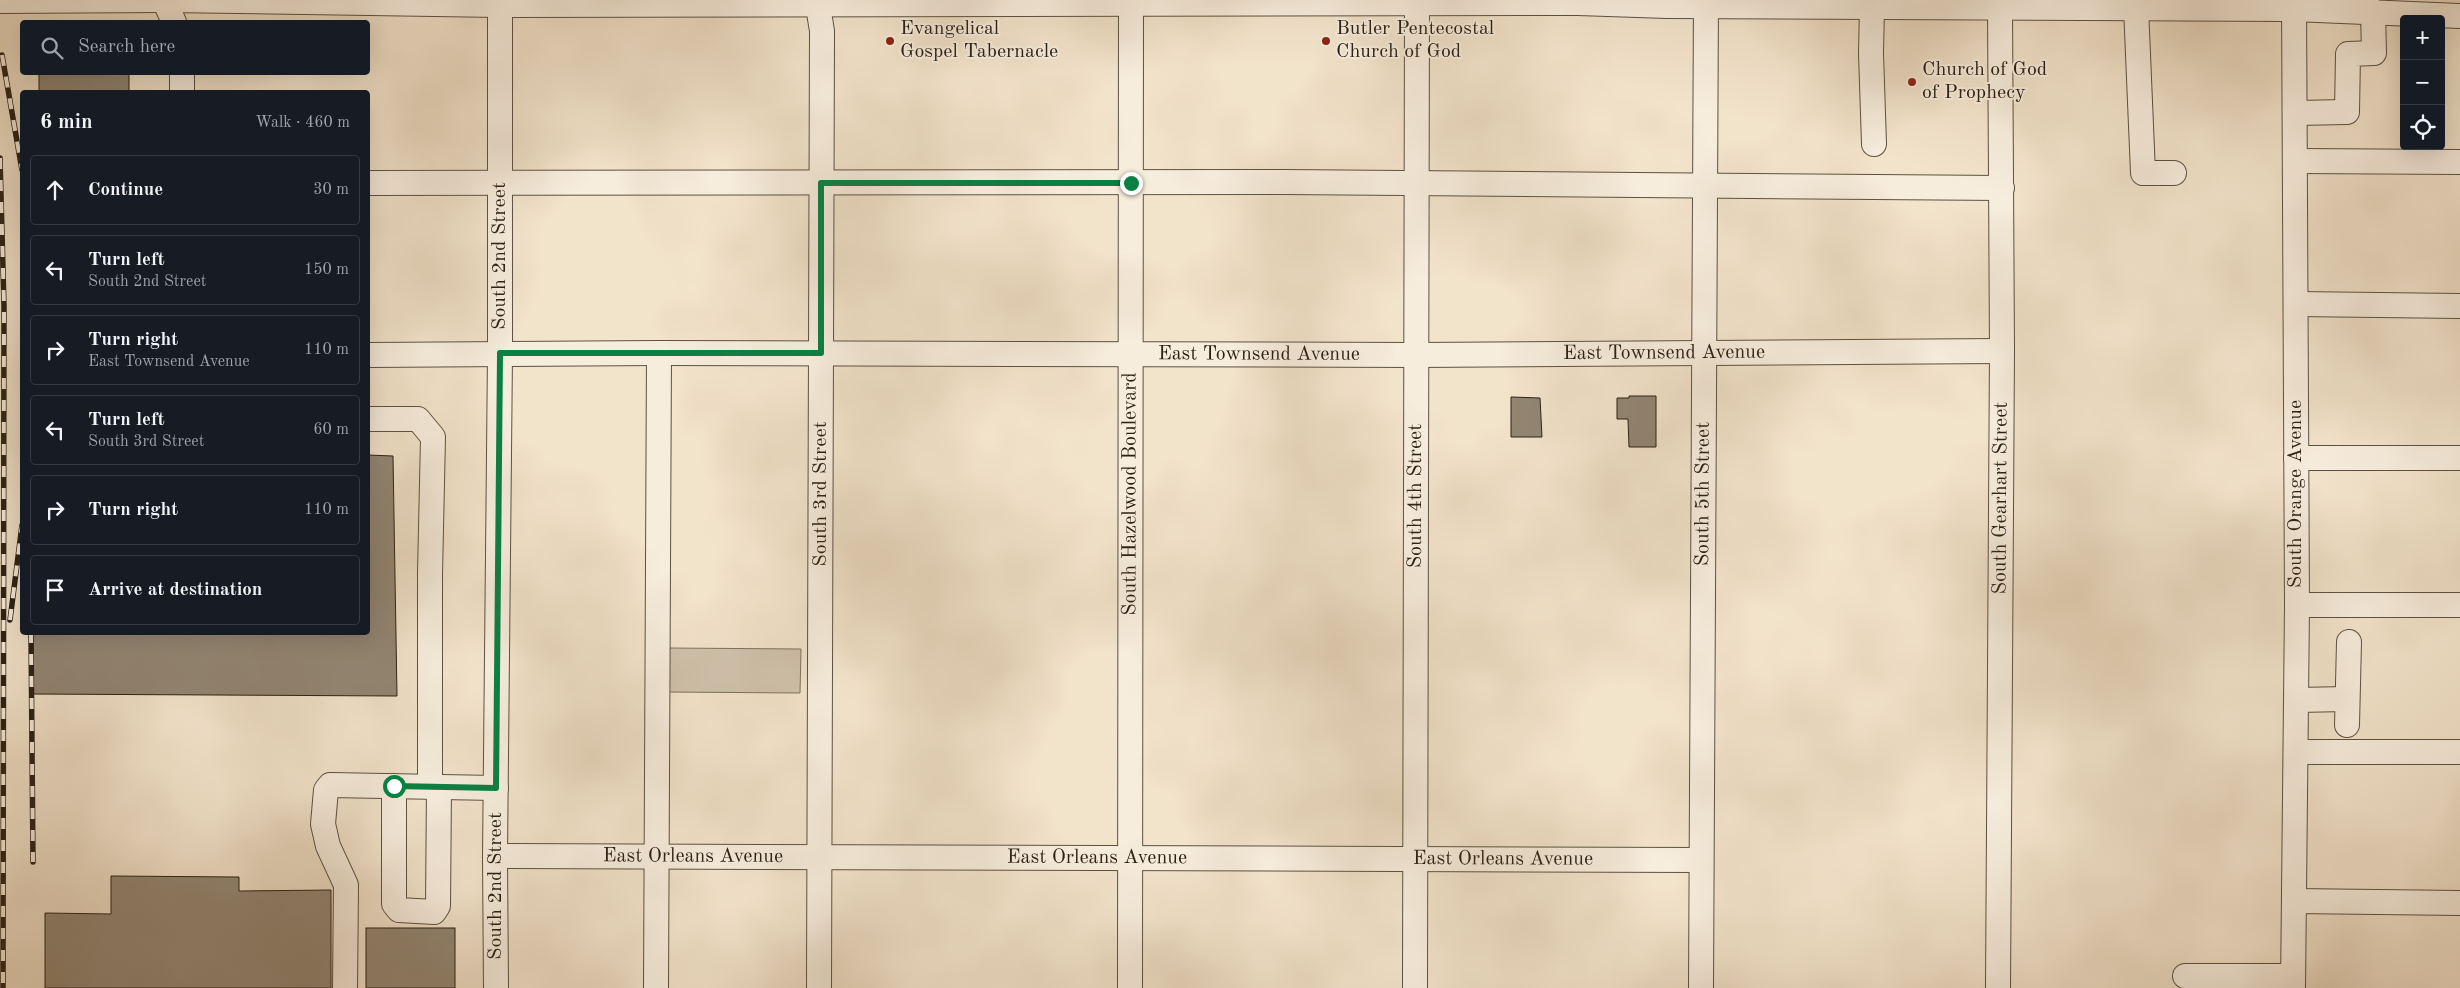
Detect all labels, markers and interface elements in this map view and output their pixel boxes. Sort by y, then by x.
map controls [2400,15,2445,150]
button: + [2400,15,2445,60]
place label: Evangelical Gospel Tabernacle [900,19,1058,62]
place label: Butler Pentecostal Church of God [1336,19,1494,62]
search box [20,20,370,75]
icon: search [38,34,66,62]
marker: Evangelical Gospel Tabernacle [884,35,896,47]
marker: Butler Pentecostal Church of God [1320,35,1332,47]
text: Search here [78,38,175,57]
place label: Church of God of Prophecy [1922,60,2047,103]
button: − [2400,60,2445,105]
marker: Church of God of Prophecy [1906,76,1918,88]
button: locate [2400,105,2445,150]
text: 6 min [40,112,93,133]
text: Walk · 460 m [255,115,350,131]
route end [1120,172,1143,195]
icon: ahead [41,176,69,204]
text: Continue [88,181,163,200]
text: 30 m [313,182,349,198]
street label: South 2nd Street [490,182,510,330]
text: Turn left [88,251,165,270]
icon: left [41,256,69,284]
text: 150 m [304,262,349,278]
text: South 2nd Street [88,274,206,290]
text: Turn right [88,331,178,350]
icon: right [41,336,69,364]
text: 110 m [304,342,349,358]
street label: East Townsend Avenue [1563,343,1765,364]
street label: East Townsend Avenue [1158,344,1360,365]
text: East Townsend Avenue [88,354,250,370]
street label: South Hazelwood Boulevard [1120,372,1141,616]
street label: South Orange Avenue [2286,400,2306,588]
street label: South Gearhart Street [1990,402,2012,594]
text: Turn left [88,411,165,430]
icon: left [41,416,69,444]
street label: South 3rd Street [811,421,831,567]
text: 60 m [313,422,349,438]
street label: South 5th Street [1693,422,1714,566]
street label: South 4th Street [1406,424,1426,568]
text: South 3rd Street [88,434,204,450]
icon: right [41,496,69,524]
text: Turn right [88,501,178,520]
text: 110 m [304,502,349,518]
icon: arrive [41,576,69,604]
text: Arrive at destination [88,581,262,600]
route start [383,775,406,798]
street label: South 2nd Street [486,812,506,960]
street label: East Orleans Avenue [603,846,783,867]
street label: East Orleans Avenue [1007,848,1187,868]
street label: East Orleans Avenue [1413,849,1593,870]

